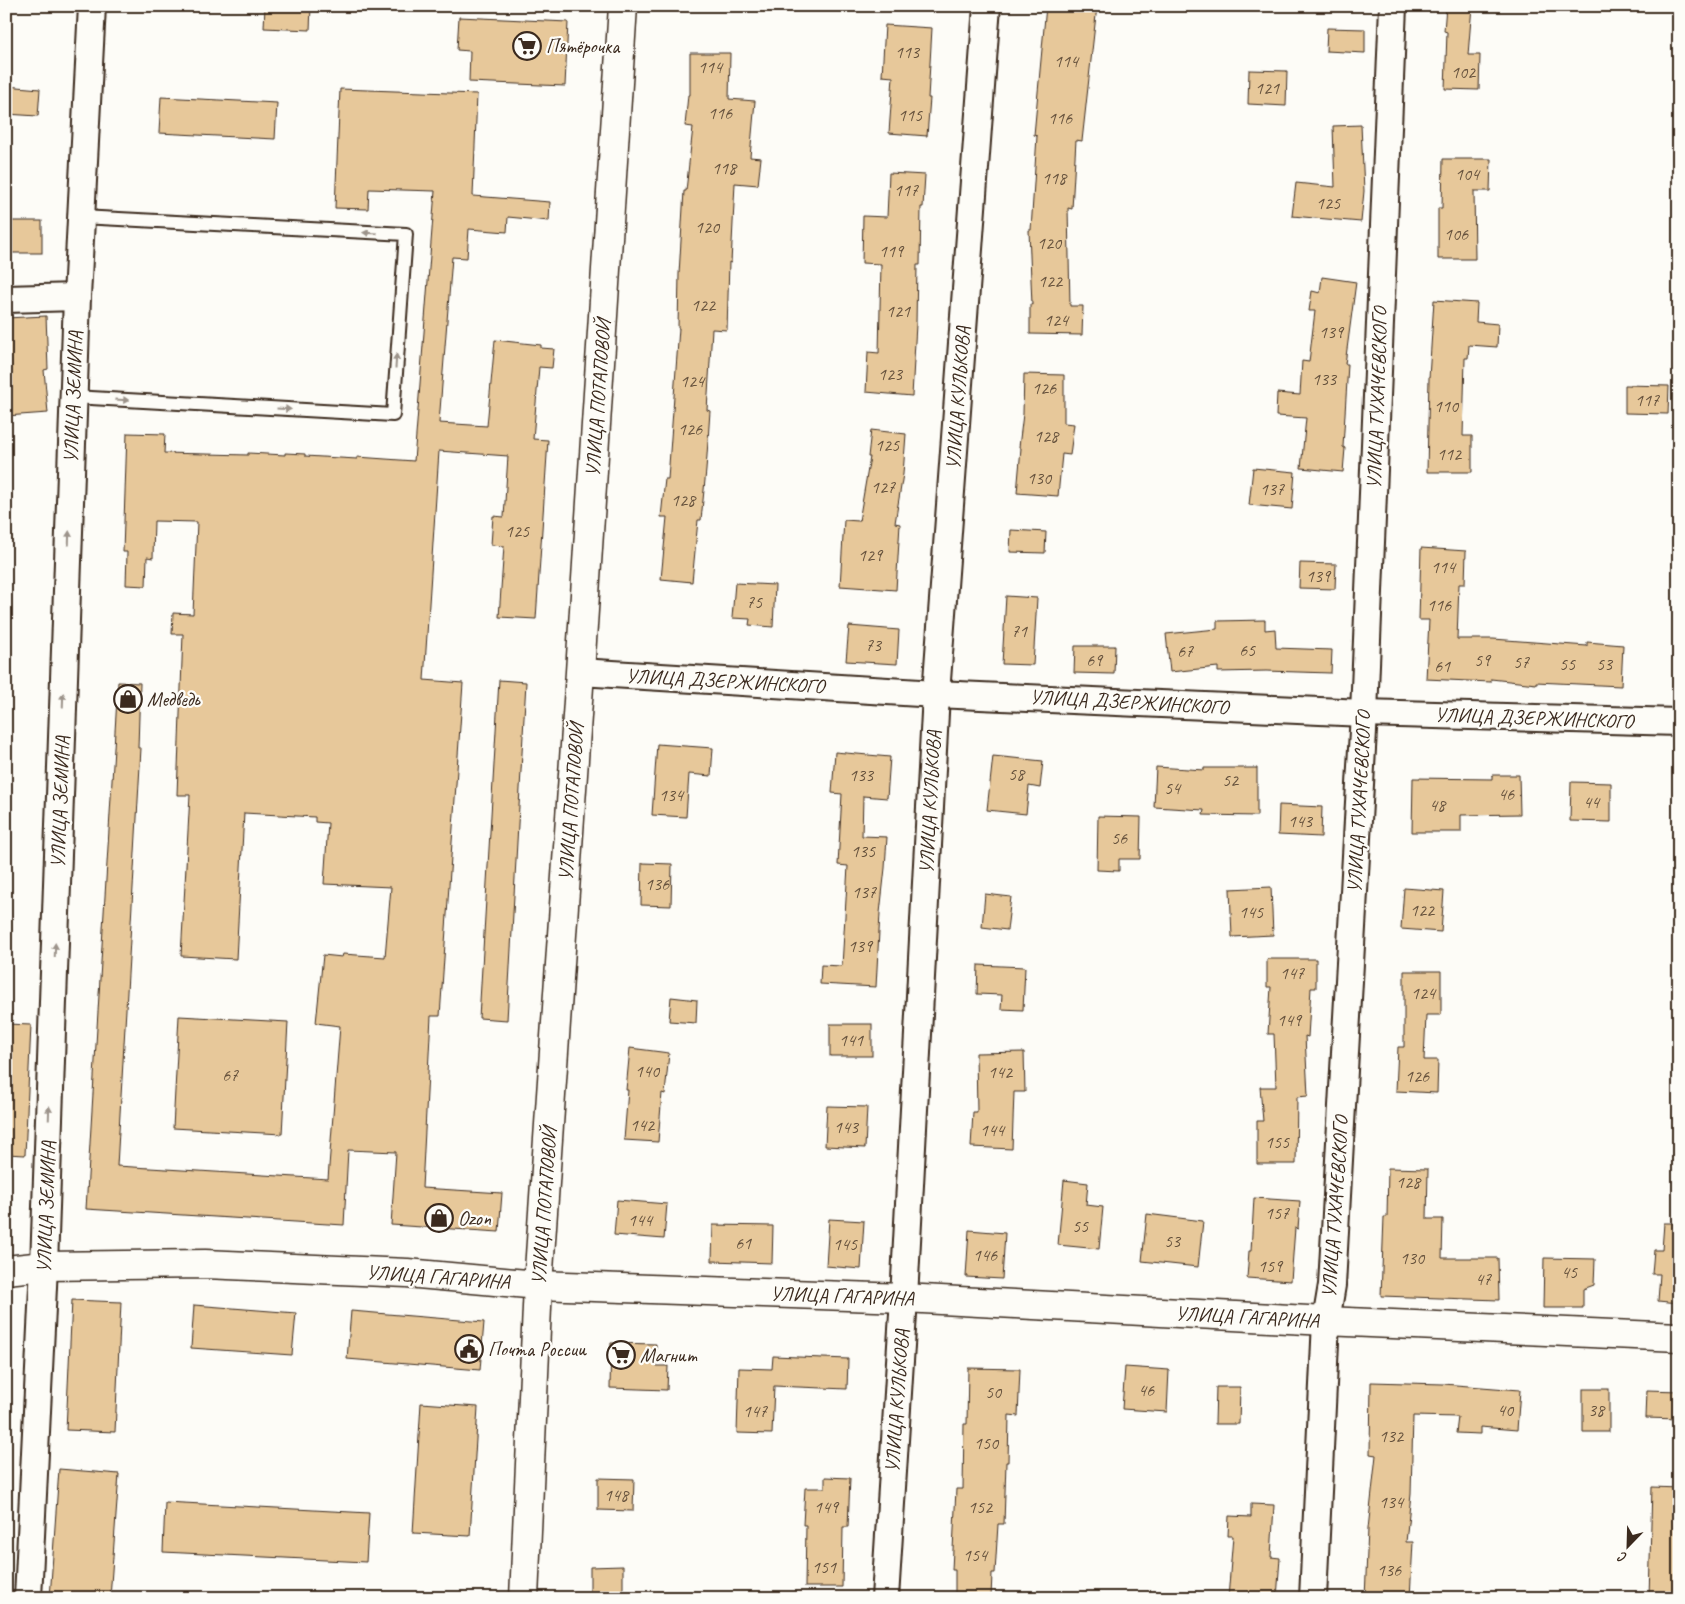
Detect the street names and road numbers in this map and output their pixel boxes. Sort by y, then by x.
street label: УЛИЦА ТУХАЧЕВСКОГО [1361,305,1393,489]
street label: УЛИЦА ПОТАПОВОЙ [580,315,616,478]
street label: УЛИЦА КУЛЬКОВА [941,325,976,471]
street label: УЛИЦА ЗЕМИНА [58,330,88,464]
street label: УЛИЦА ДЗЕРЖИНСКОГО [625,663,827,699]
street label: УЛИЦА ДЗЕРЖИНСКОГО [1029,684,1231,720]
street label: УЛИЦА ДЗЕРЖИНСКОГО [1434,702,1636,734]
street label: УЛИЦА ТУХАЧЕВСКОГО [1342,708,1376,894]
street label: УЛИЦА ПОТАПОВОЙ [553,719,589,882]
street label: УЛИЦА КУЛЬКОВА [914,729,946,874]
street label: УЛИЦА ЗЕМИНА [45,735,75,869]
street label: УЛИЦА ТУХАЧЕВСКОГО [1316,1113,1354,1299]
street label: УЛИЦА ПОТАПОВОЙ [526,1123,562,1286]
street label: УЛИЦА ЗЕМИНА [31,1140,61,1274]
street label: УЛИЦА ГАГАРИНА [365,1260,512,1295]
street label: УЛИЦА ГАГАРИНА [770,1281,915,1311]
street label: УЛИЦА ГАГАРИНА [1175,1301,1320,1333]
street label: УЛИЦА КУЛЬКОВА [880,1328,915,1474]

